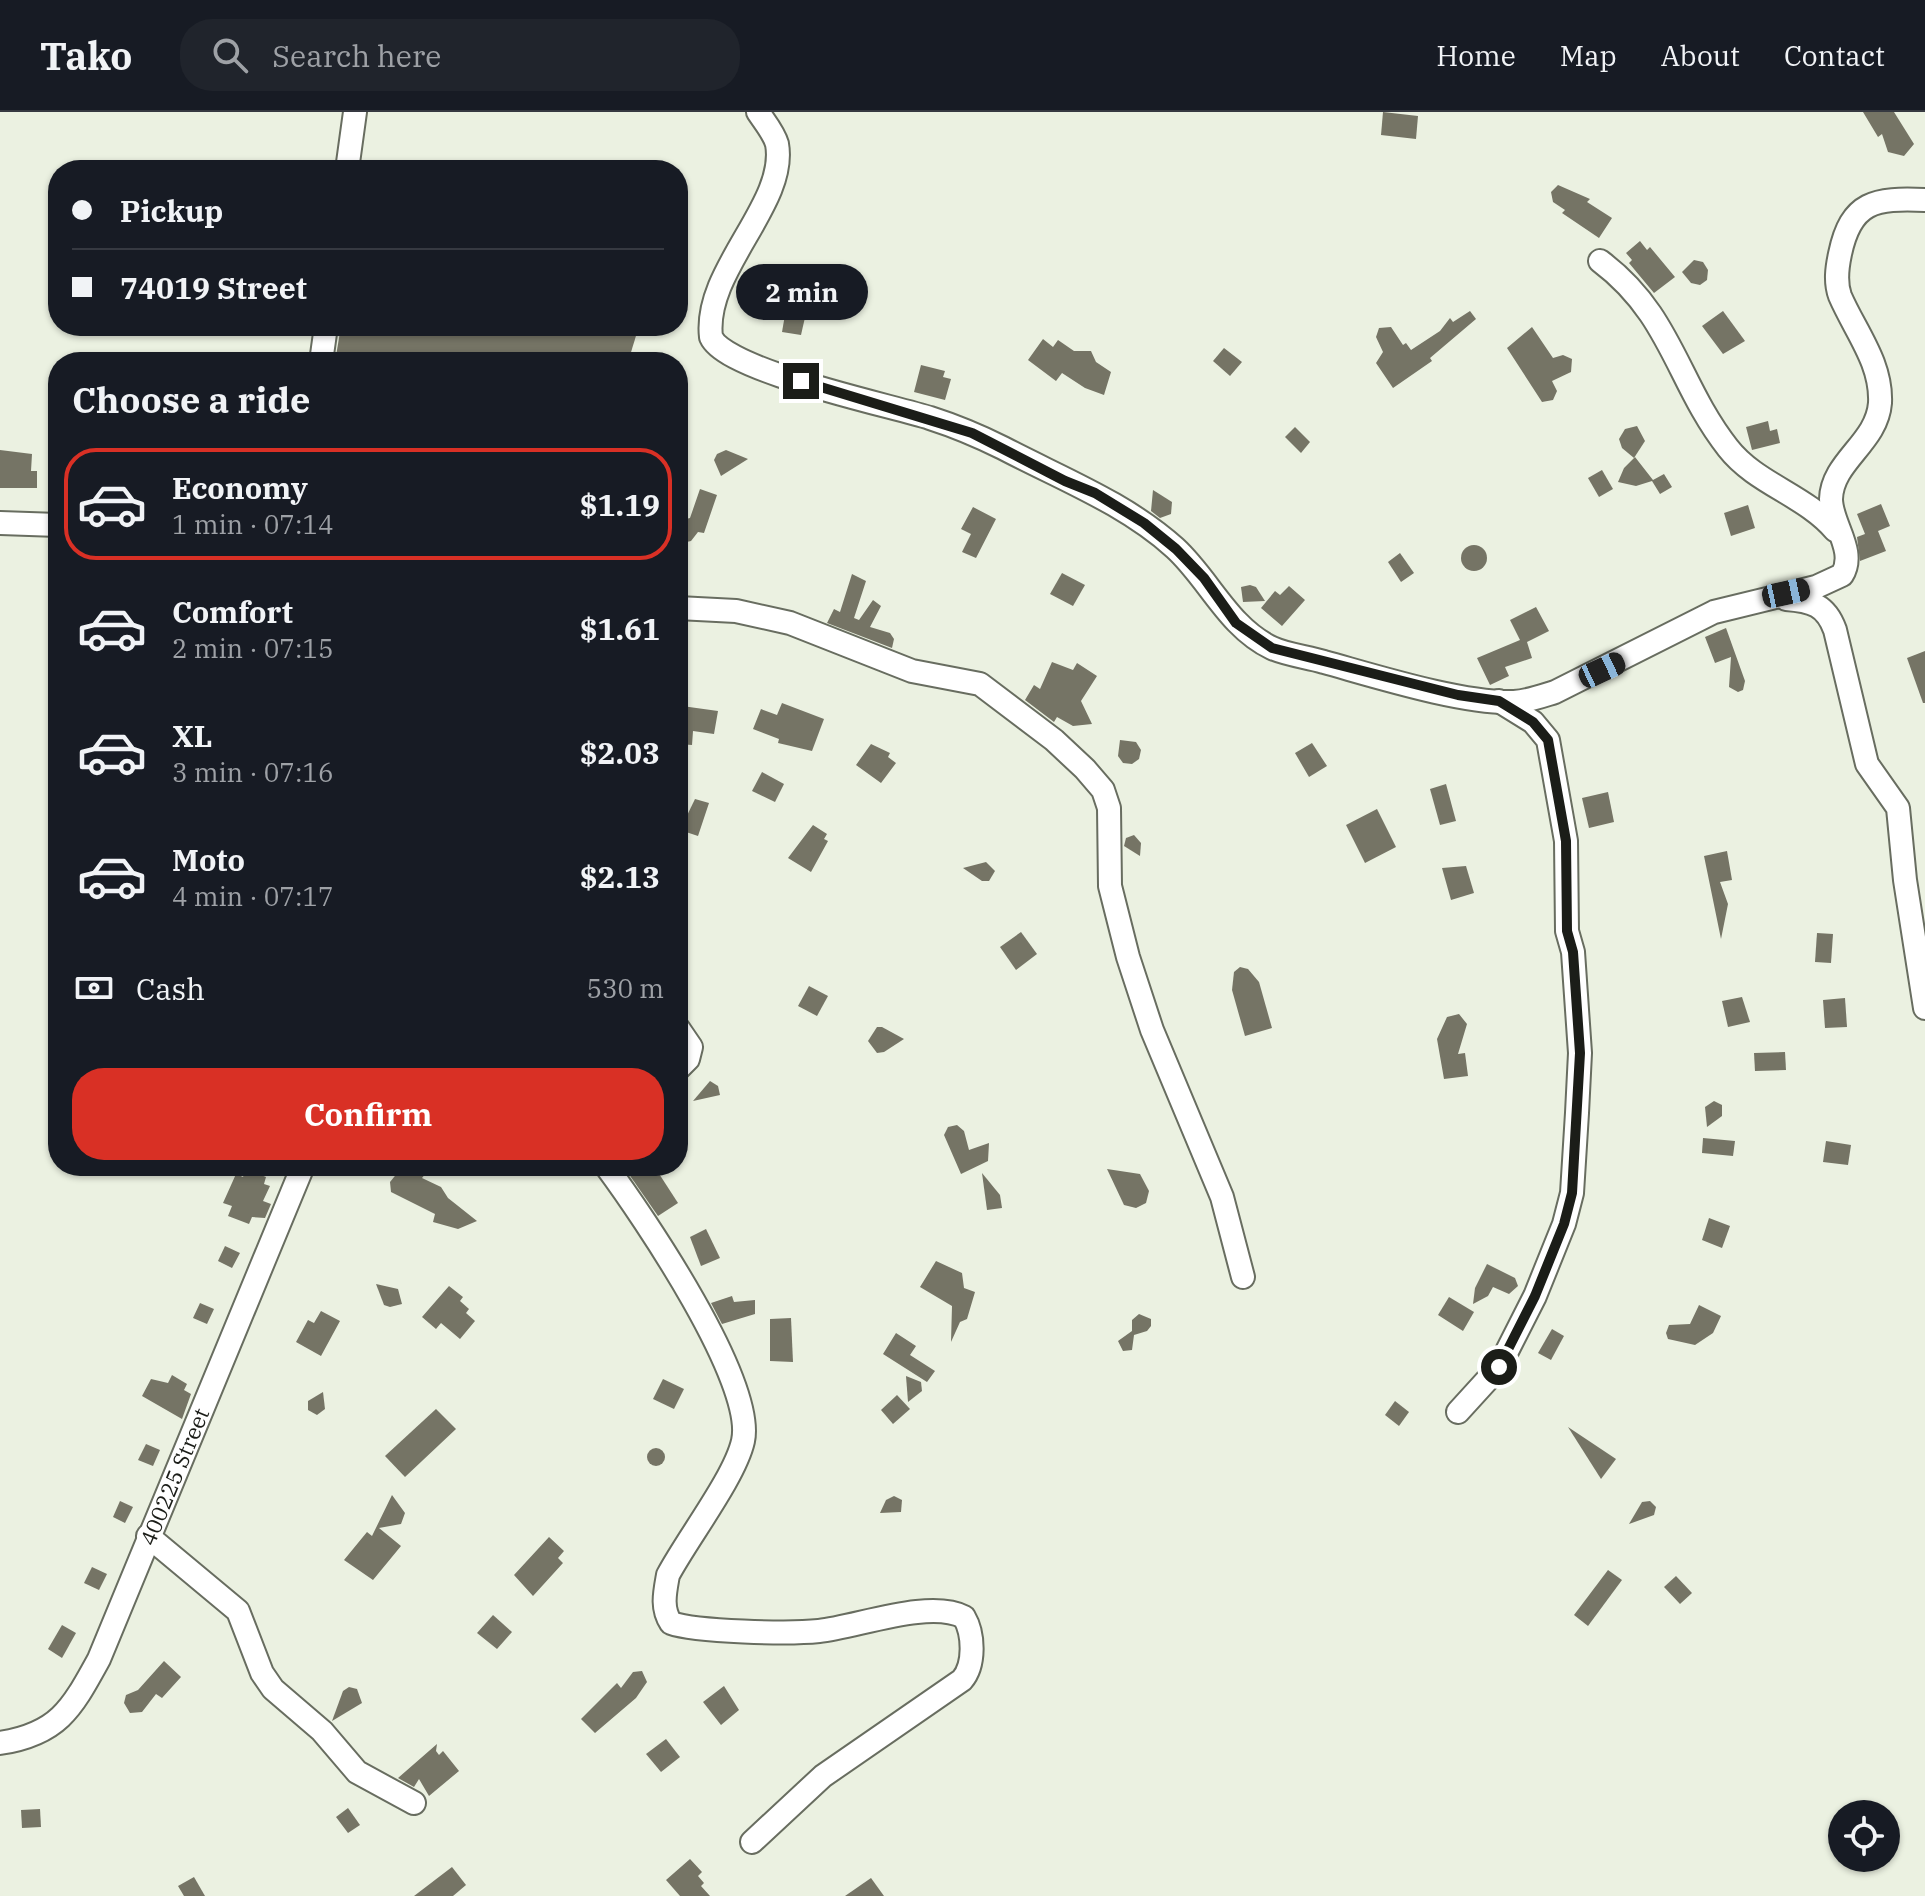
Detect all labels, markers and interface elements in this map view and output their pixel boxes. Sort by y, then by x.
search box [180,19,740,91]
text: Tako [40,31,132,80]
icon: search [208,33,252,77]
text: Search here [272,36,441,75]
text: Home [1436,37,1516,74]
text: Map [1560,37,1617,74]
text: About [1661,37,1740,74]
text: Contact [1784,37,1885,74]
text: Pickup [120,191,223,230]
callout: 2 min [735,265,867,321]
text: 74019 Street [120,268,307,307]
text: 2 min [766,275,838,309]
route end [783,363,819,399]
text: Choose a ride [72,376,311,423]
icon: car [76,468,148,540]
text: Economy [172,468,308,507]
text: $1.19 [580,485,660,524]
text: 1 min · 07:14 [172,507,334,541]
car [1760,576,1812,610]
icon: car [76,592,148,664]
text: Comfort [172,592,293,631]
text: $1.61 [580,609,660,648]
text: 2 min · 07:15 [172,631,334,665]
car [1575,649,1629,691]
icon: car [76,716,148,788]
text: XL [172,716,212,755]
text: $2.03 [580,733,660,772]
text: 3 min · 07:16 [172,755,334,789]
icon: car [76,840,148,912]
text: Moto [172,840,245,879]
text: $2.13 [580,857,660,896]
text: 4 min · 07:17 [172,879,334,913]
icon: cash [72,966,116,1010]
text: Cash [136,969,205,1008]
text: 530 m [586,971,664,1005]
button: Confirm [72,1068,664,1160]
route start [1481,1349,1517,1385]
street label: 400225 Street [133,1403,215,1550]
map controls [1828,1800,1900,1872]
button: locate [1828,1800,1900,1872]

